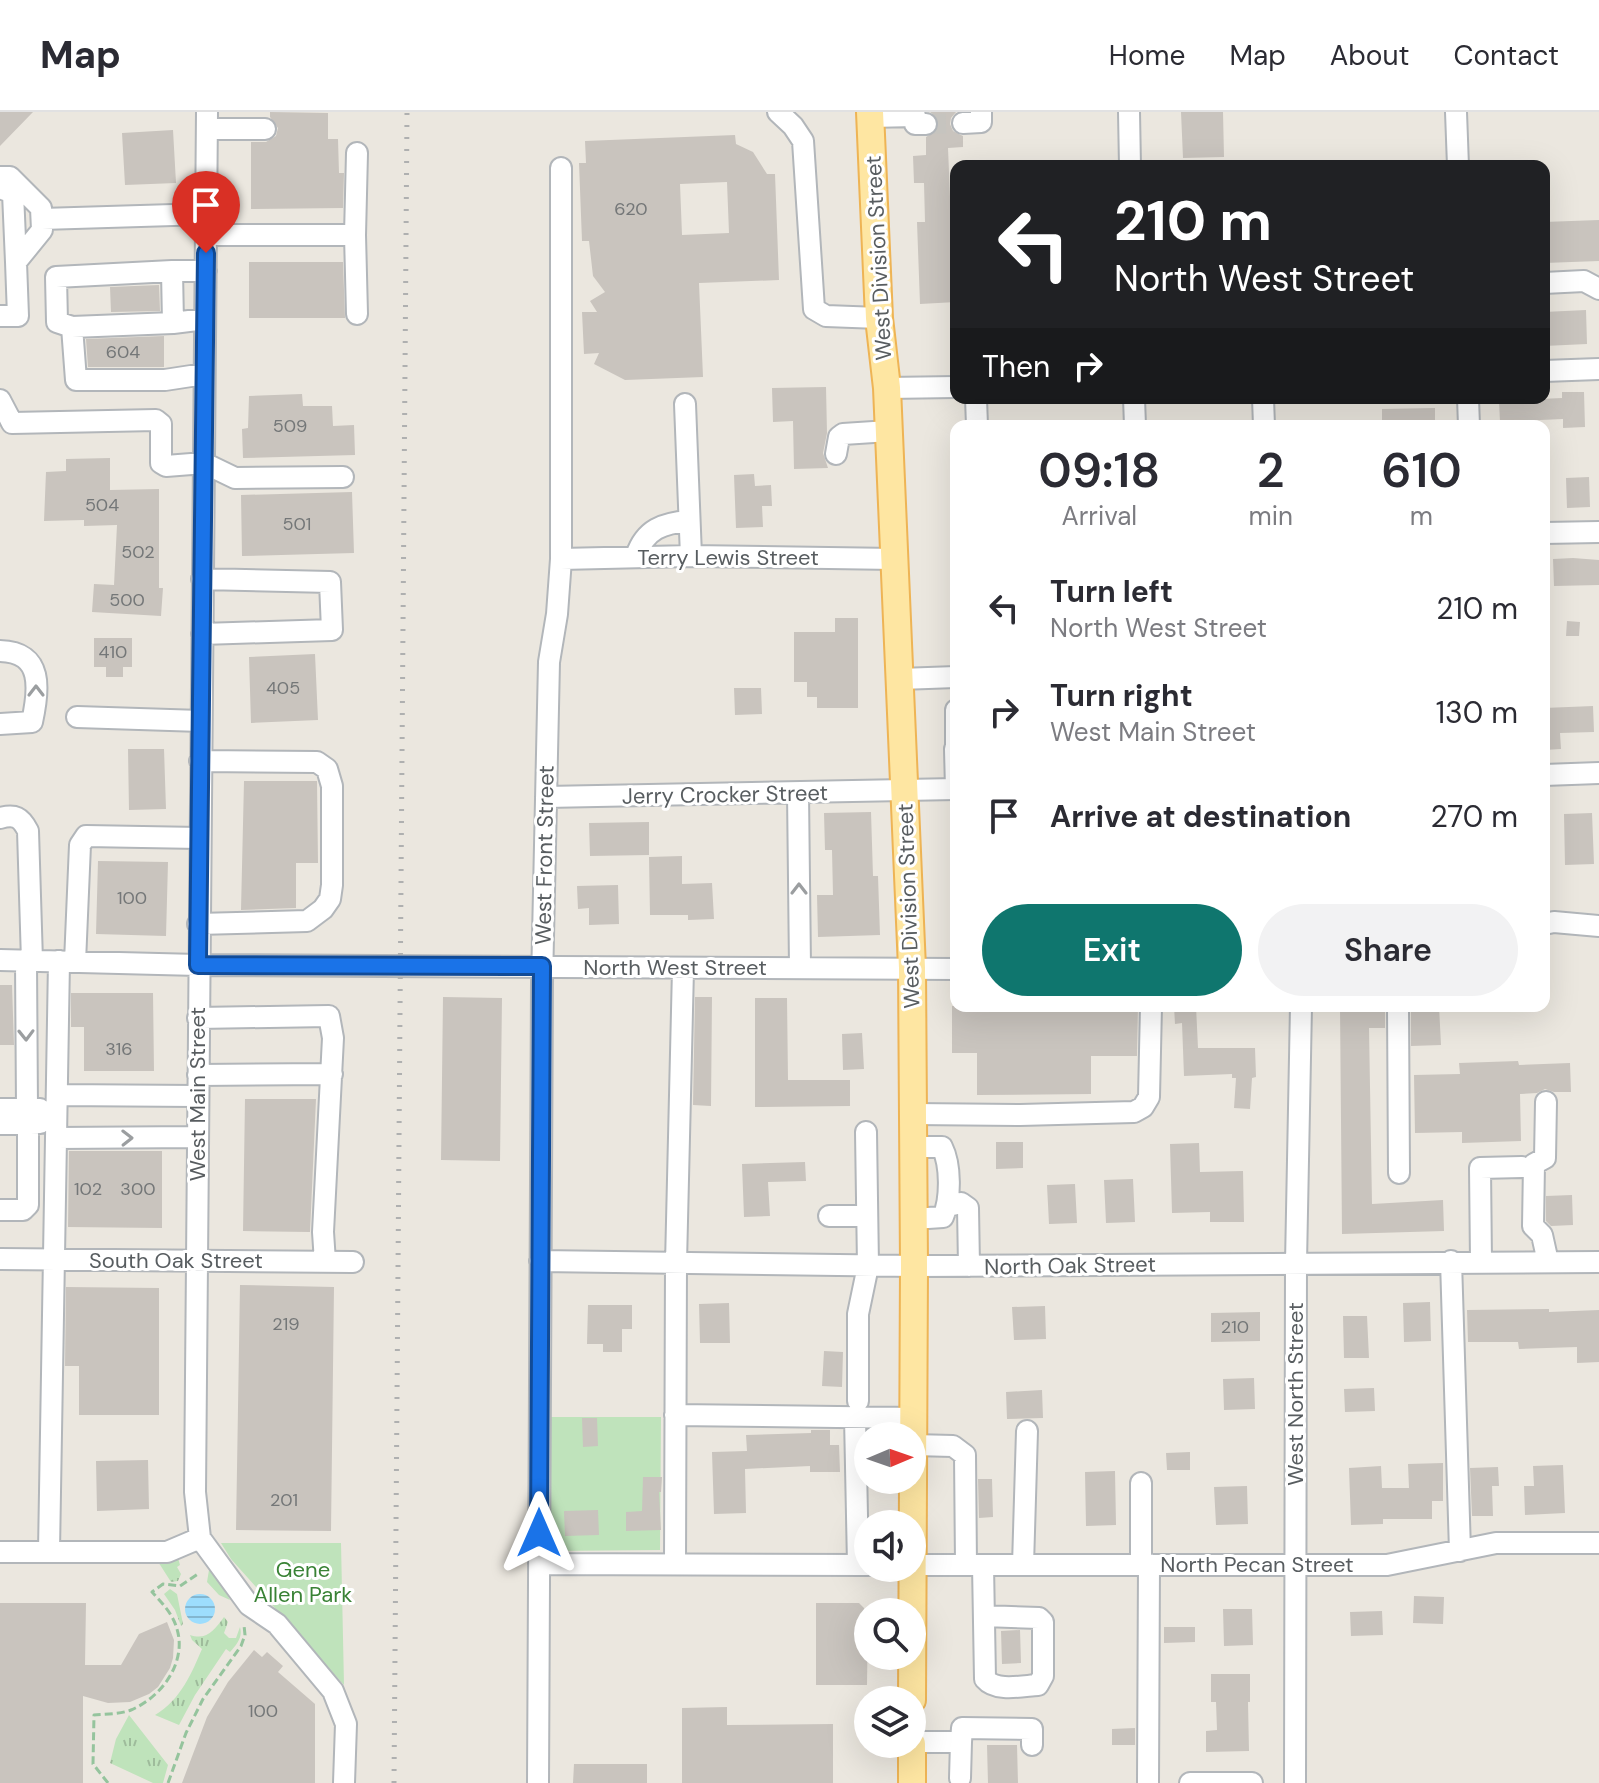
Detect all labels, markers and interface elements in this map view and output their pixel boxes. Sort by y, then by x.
text: Map [40,30,121,80]
text: Home [1109,37,1185,74]
text: Map [1229,37,1286,74]
text: About [1330,37,1409,74]
text: Contact [1453,37,1559,74]
street label: West Division Street [859,155,898,361]
pin [172,171,240,253]
icon: arrive [184,183,228,227]
text: 210 m [1114,184,1272,257]
icon: left [982,192,1086,296]
house number: 620 [614,197,648,221]
text: North West Street [1114,255,1414,302]
house number: 604 [106,340,140,364]
icon: right [1066,344,1110,388]
text: Then [982,347,1050,386]
house number: 509 [273,414,307,438]
text: 09:18 [1038,439,1160,502]
text: 2 [1257,439,1285,502]
text: 610 [1381,439,1462,502]
house number: 504 [85,493,119,517]
text: Arrival [1061,499,1137,533]
text: min [1249,499,1293,533]
text: m [1410,499,1433,533]
house number: 501 [283,512,311,536]
house number: 502 [121,540,155,564]
street label: Terry Lewis Street [637,543,819,572]
text: Turn left [1050,572,1173,611]
icon: left [982,586,1026,630]
house number: 500 [109,588,145,612]
text: 210 m [1436,589,1518,628]
text: North West Street [1050,611,1267,645]
house number: 410 [99,640,127,664]
house number: 405 [266,676,300,700]
text: Turn right [1050,676,1193,715]
one-way arrow [27,684,45,697]
icon: right [982,690,1026,734]
text: 130 m [1436,693,1518,732]
text: West Main Street [1050,715,1256,749]
street label: West Front Street [528,765,561,945]
street label: Jerry Crocker Street [622,778,828,811]
icon: arrive [982,794,1026,838]
text: Arrive at destination [1050,797,1351,836]
text: 270 m [1430,797,1518,836]
street label: West Division Street [890,803,927,1009]
one-way arrow [790,882,808,895]
house number: 100 [117,886,147,910]
button: Exit [982,904,1242,996]
button: Share [1258,904,1518,996]
street label: North West Street [583,953,767,982]
street label: West Main Street [183,1007,212,1181]
one-way arrow [18,1029,35,1042]
house number: 316 [105,1037,133,1061]
one-way arrow [121,1129,134,1146]
house number: 102 [74,1177,102,1201]
house number: 300 [120,1177,156,1201]
street label: South Oak Street [89,1246,263,1275]
street label: North Oak Street [984,1250,1156,1281]
street label: West North Street [1281,1302,1310,1486]
house number: 219 [272,1312,300,1336]
house number: 210 [1221,1315,1249,1339]
north arrow [854,1422,926,1494]
map controls [854,1422,926,1758]
house number: 201 [270,1488,298,1512]
position arrow [497,1491,581,1575]
button: sound [854,1510,926,1582]
street label: North Pecan Street [1160,1550,1354,1579]
park label: Gene Allen Park [254,1555,352,1609]
button: search [854,1598,926,1670]
button: layers [854,1686,926,1758]
house number: 100 [248,1699,278,1723]

